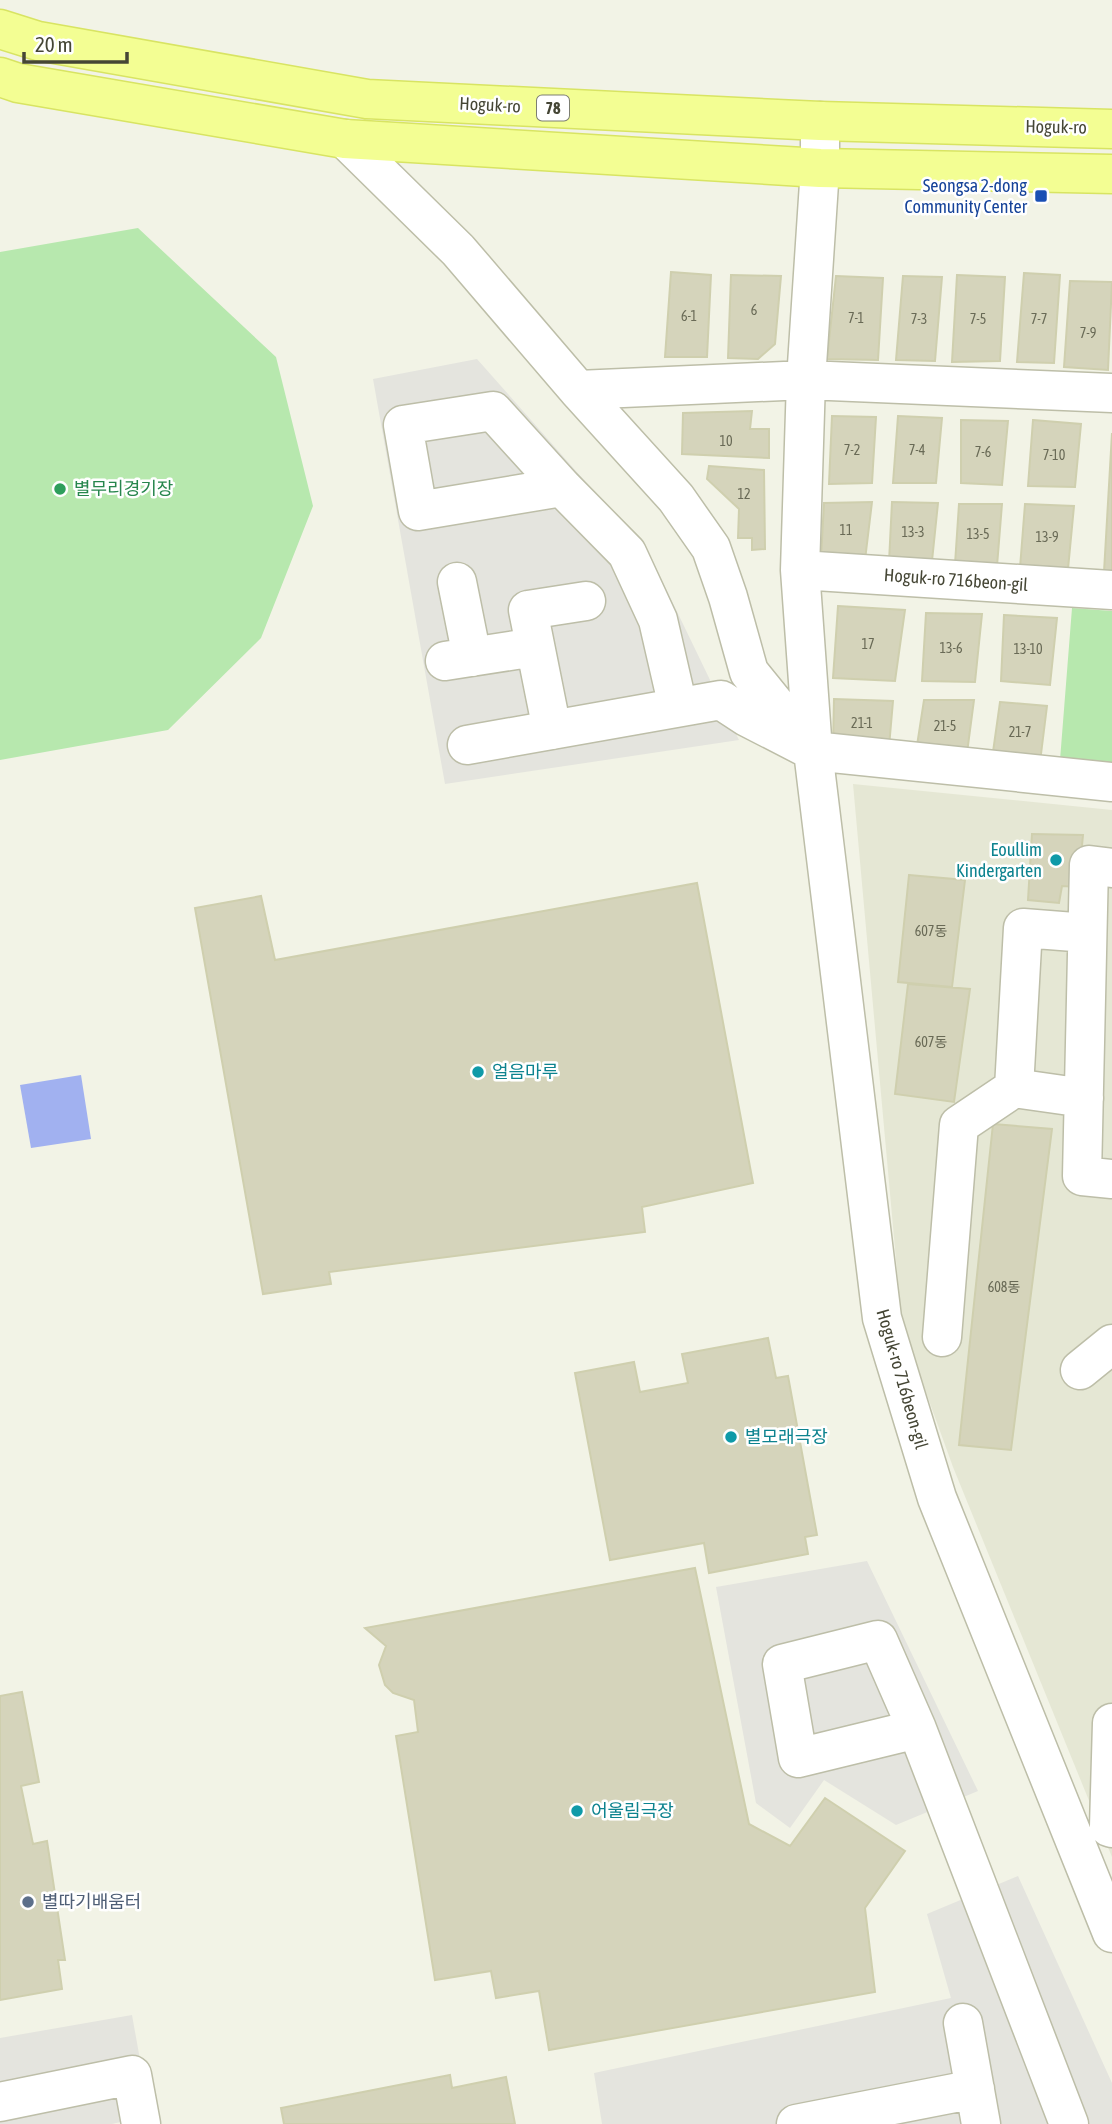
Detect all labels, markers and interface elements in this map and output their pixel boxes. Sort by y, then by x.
scale bar [24,21,128,65]
text: 20 m [35,32,73,56]
street label: Hoguk-ro [459,92,521,117]
road number: 78 [537,96,569,120]
street label: Hoguk-ro [1025,115,1087,138]
place label: Seongsa 2-dong Community Center [904,175,1028,217]
marker: Seongsa 2-dong Community Center [1033,188,1049,204]
house number: 6 [751,302,758,318]
house number: 6-1 [681,308,697,324]
house number: 7-1 [848,310,864,326]
house number: 7-3 [911,311,927,327]
house number: 7-5 [970,311,986,327]
house number: 7-7 [1031,311,1047,327]
house number: 7-9 [1080,325,1096,341]
house number: 10 [719,433,733,449]
house number: 7-2 [844,442,860,458]
house number: 7-4 [909,442,926,458]
house number: 7-6 [975,444,992,460]
house number: 7-10 [1043,447,1066,463]
place label: 별무리경기장 [74,478,173,499]
marker: 별무리경기장 [52,481,68,497]
house number: 12 [737,486,751,502]
house number: 11 [839,522,853,538]
house number: 13-3 [901,524,925,540]
house number: 13-5 [966,526,990,542]
house number: 13-9 [1035,529,1059,545]
street label: Hoguk-ro 716beon-gil [883,564,1029,595]
house number: 17 [861,636,875,652]
house number: 13-6 [939,640,963,656]
house number: 13-10 [1013,641,1043,657]
house number: 21-1 [851,715,873,731]
house number: 21-5 [934,718,956,734]
house number: 21-7 [1009,724,1031,740]
place label: Eoullim Kindergarten [956,839,1042,881]
marker: Eoullim Kindergarten [1048,852,1064,868]
house number: 607동 [915,923,947,939]
house number: 607동 [915,1034,947,1050]
place label: 얼음마루 [492,1061,558,1082]
marker: 얼음마루 [470,1064,486,1080]
house number: 608동 [988,1279,1020,1295]
street label: Hoguk-ro 716beon-gil [872,1307,933,1451]
place label: 별모래극장 [745,1426,828,1447]
marker: 별모래극장 [723,1429,739,1445]
place label: 어울림극장 [591,1800,674,1821]
marker: 어울림극장 [569,1803,585,1819]
place label: 별따기배움터 [42,1891,141,1912]
marker: 별따기배움터 [20,1894,36,1910]

